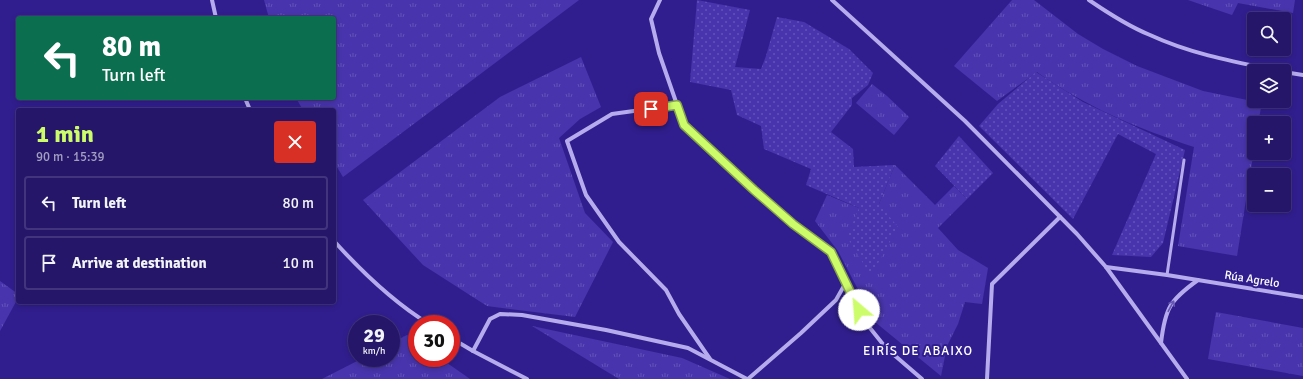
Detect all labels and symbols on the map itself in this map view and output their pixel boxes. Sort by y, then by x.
pin [634,92,668,126]
street label: Rúa Agrelo [1223,268,1281,291]
position arrow [838,289,880,331]
one-way arrow [1167,300,1175,312]
speed limit sign: 30 [408,315,460,367]
district label: EIRÍS DE ABAIXO [863,343,973,359]

